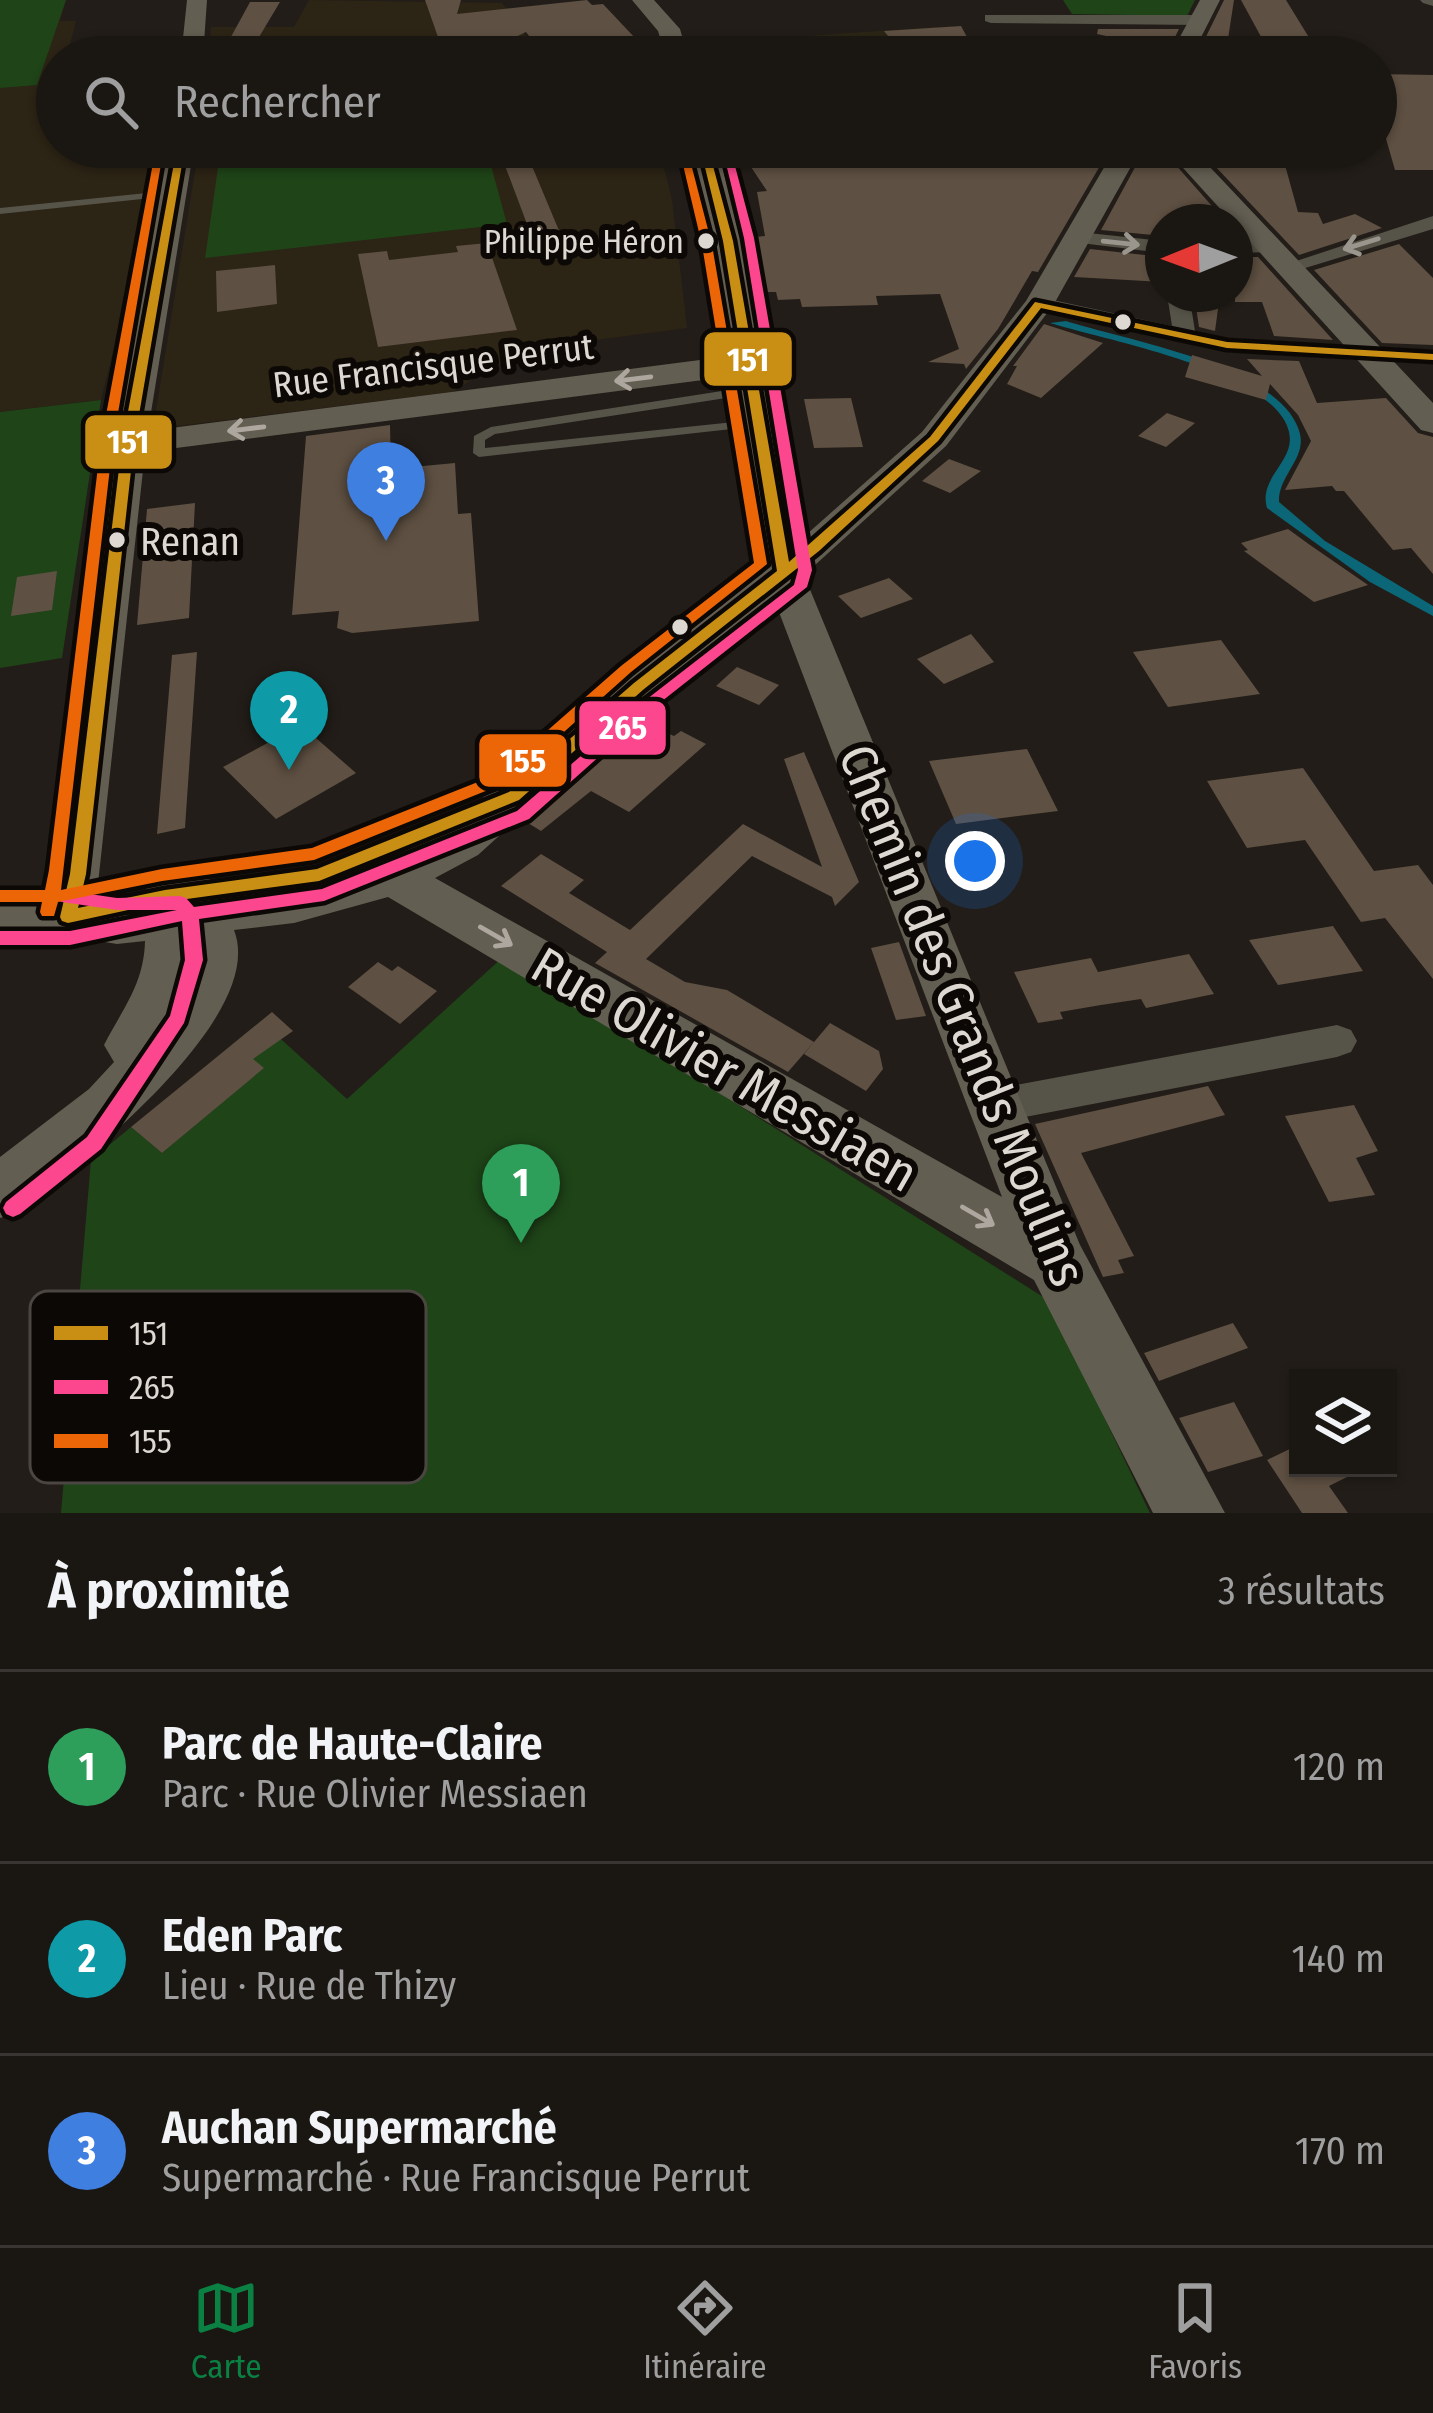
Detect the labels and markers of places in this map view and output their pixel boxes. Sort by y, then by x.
place label: Philippe Héron [484,222,684,262]
marker: Philippe Héron [695,230,717,252]
unlabelled marker [1112,311,1134,333]
pin: 3 [347,442,425,541]
place label: Renan [140,519,240,565]
marker: Renan [106,529,128,551]
unlabelled marker [669,616,691,638]
pin: 2 [250,671,328,770]
pin: 1 [482,1144,560,1243]

